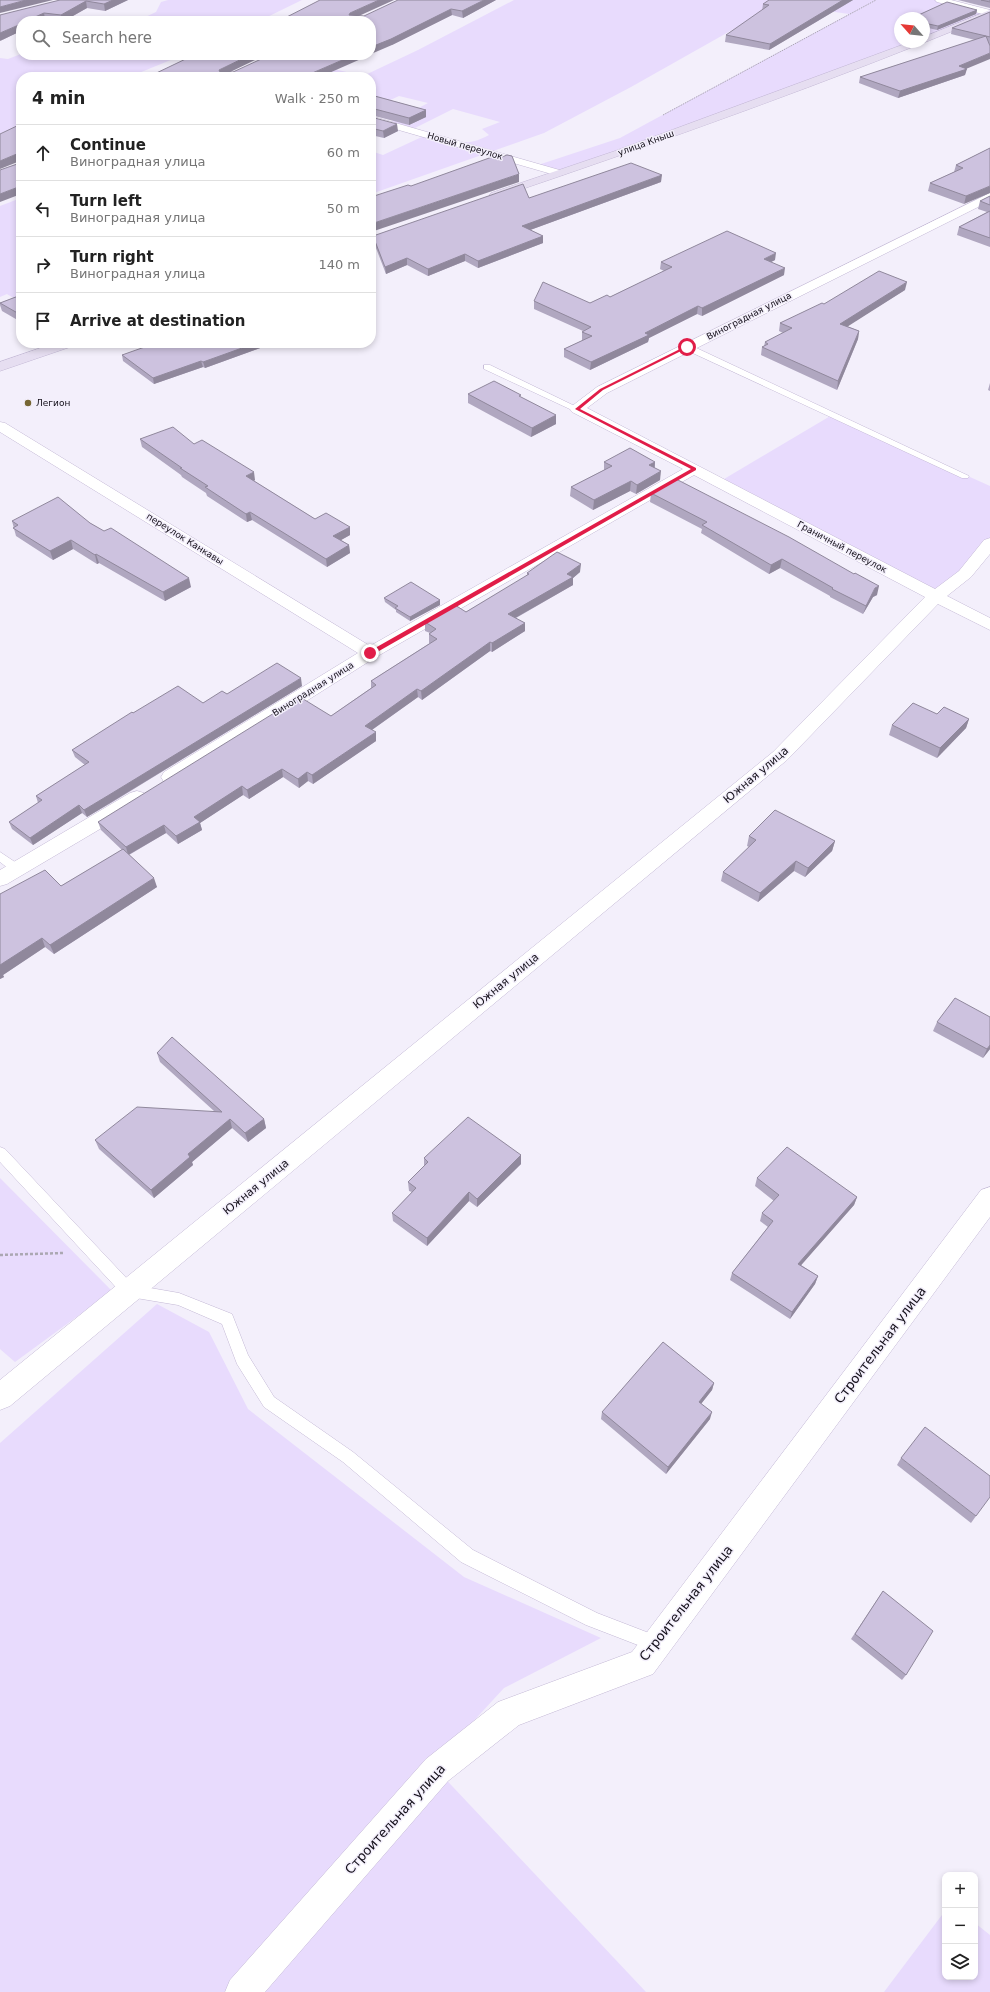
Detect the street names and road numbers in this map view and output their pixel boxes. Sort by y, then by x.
street label: улица Кныш [617,128,675,158]
street label: Новый переулок [426,130,504,162]
street label: Виноградная улица [705,290,793,342]
street label: переулок Канкавы [145,511,225,567]
street label: Граничный переулок [795,519,889,575]
street label: Виноградная улица [271,660,355,718]
street label: Южная улица [721,744,791,806]
street label: Южная улица [471,951,541,1011]
street label: Южная улица [221,1157,291,1217]
street label: Строительная улица [831,1284,929,1406]
street label: Строительная улица [636,1542,736,1664]
street label: Строительная улица [342,1761,448,1877]

